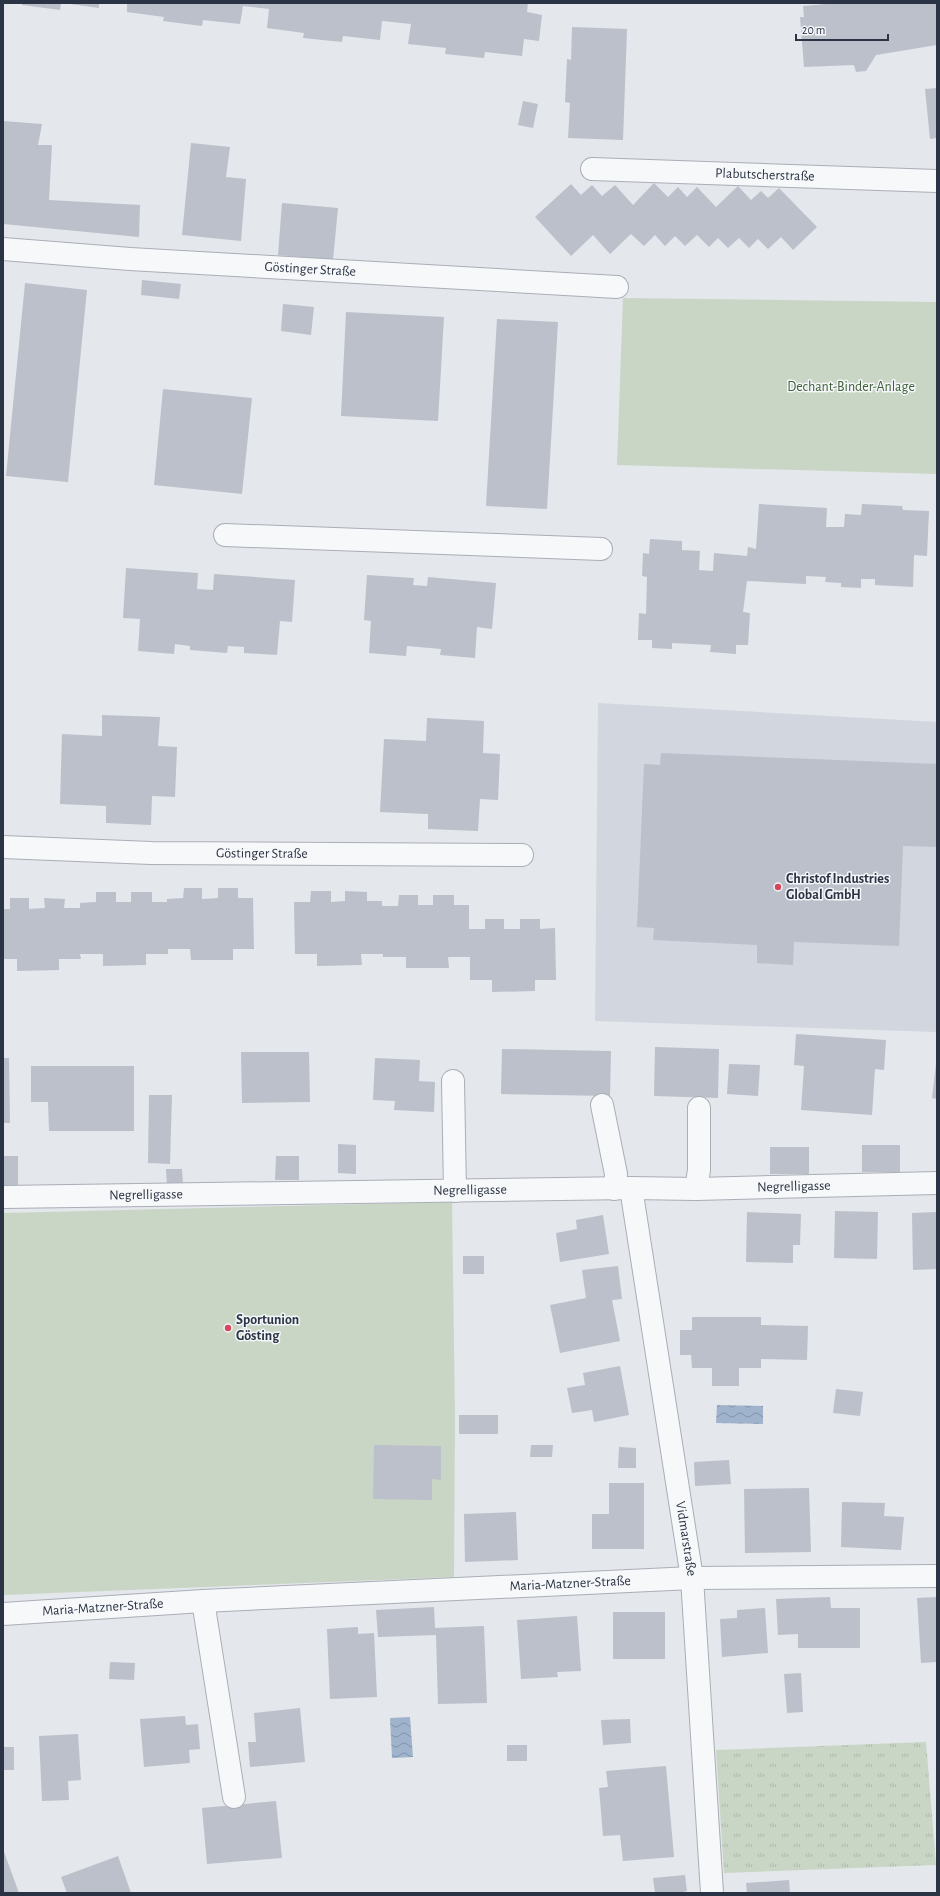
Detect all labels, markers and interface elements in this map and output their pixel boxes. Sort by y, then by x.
scale bar [796,16,888,42]
text: 20 m [802,24,825,36]
street label: Plabutscherstraße [715,166,815,184]
street label: Göstinger Straße [264,260,356,279]
park label: Dechant-Binder-Anlage [787,380,915,394]
street label: Göstinger Straße [216,846,308,861]
place label: Christof Industries Global GmbH [786,872,889,902]
marker: Christof Industries Global GmbH [773,882,783,892]
street label: Negrelligasse [757,1179,831,1194]
street label: Negrelligasse [433,1183,507,1198]
street label: Negrelligasse [109,1187,183,1202]
place label: Sportunion Gösting [236,1313,299,1343]
marker: Sportunion Gösting [223,1323,233,1333]
street label: Vidmarstraße [673,1500,699,1577]
street label: Maria-Matzner-Straße [509,1574,631,1594]
street label: Maria-Matzner-Straße [42,1597,164,1618]

